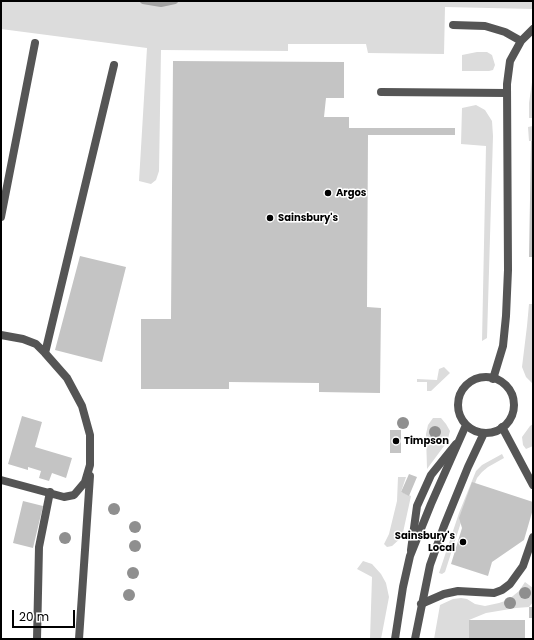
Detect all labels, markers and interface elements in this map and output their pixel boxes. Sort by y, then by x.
place label: Argos [336,187,366,199]
marker: Argos [323,188,333,198]
place label: Sainsbury's [278,212,338,224]
marker: Sainsbury's [265,213,275,223]
place label: Timpson [404,435,449,447]
marker: Timpson [391,436,401,446]
place label: Sainsbury's Local [395,530,455,554]
marker: Sainsbury's Local [458,537,468,547]
scale bar [14,602,77,628]
text: 20 m [19,608,49,625]

